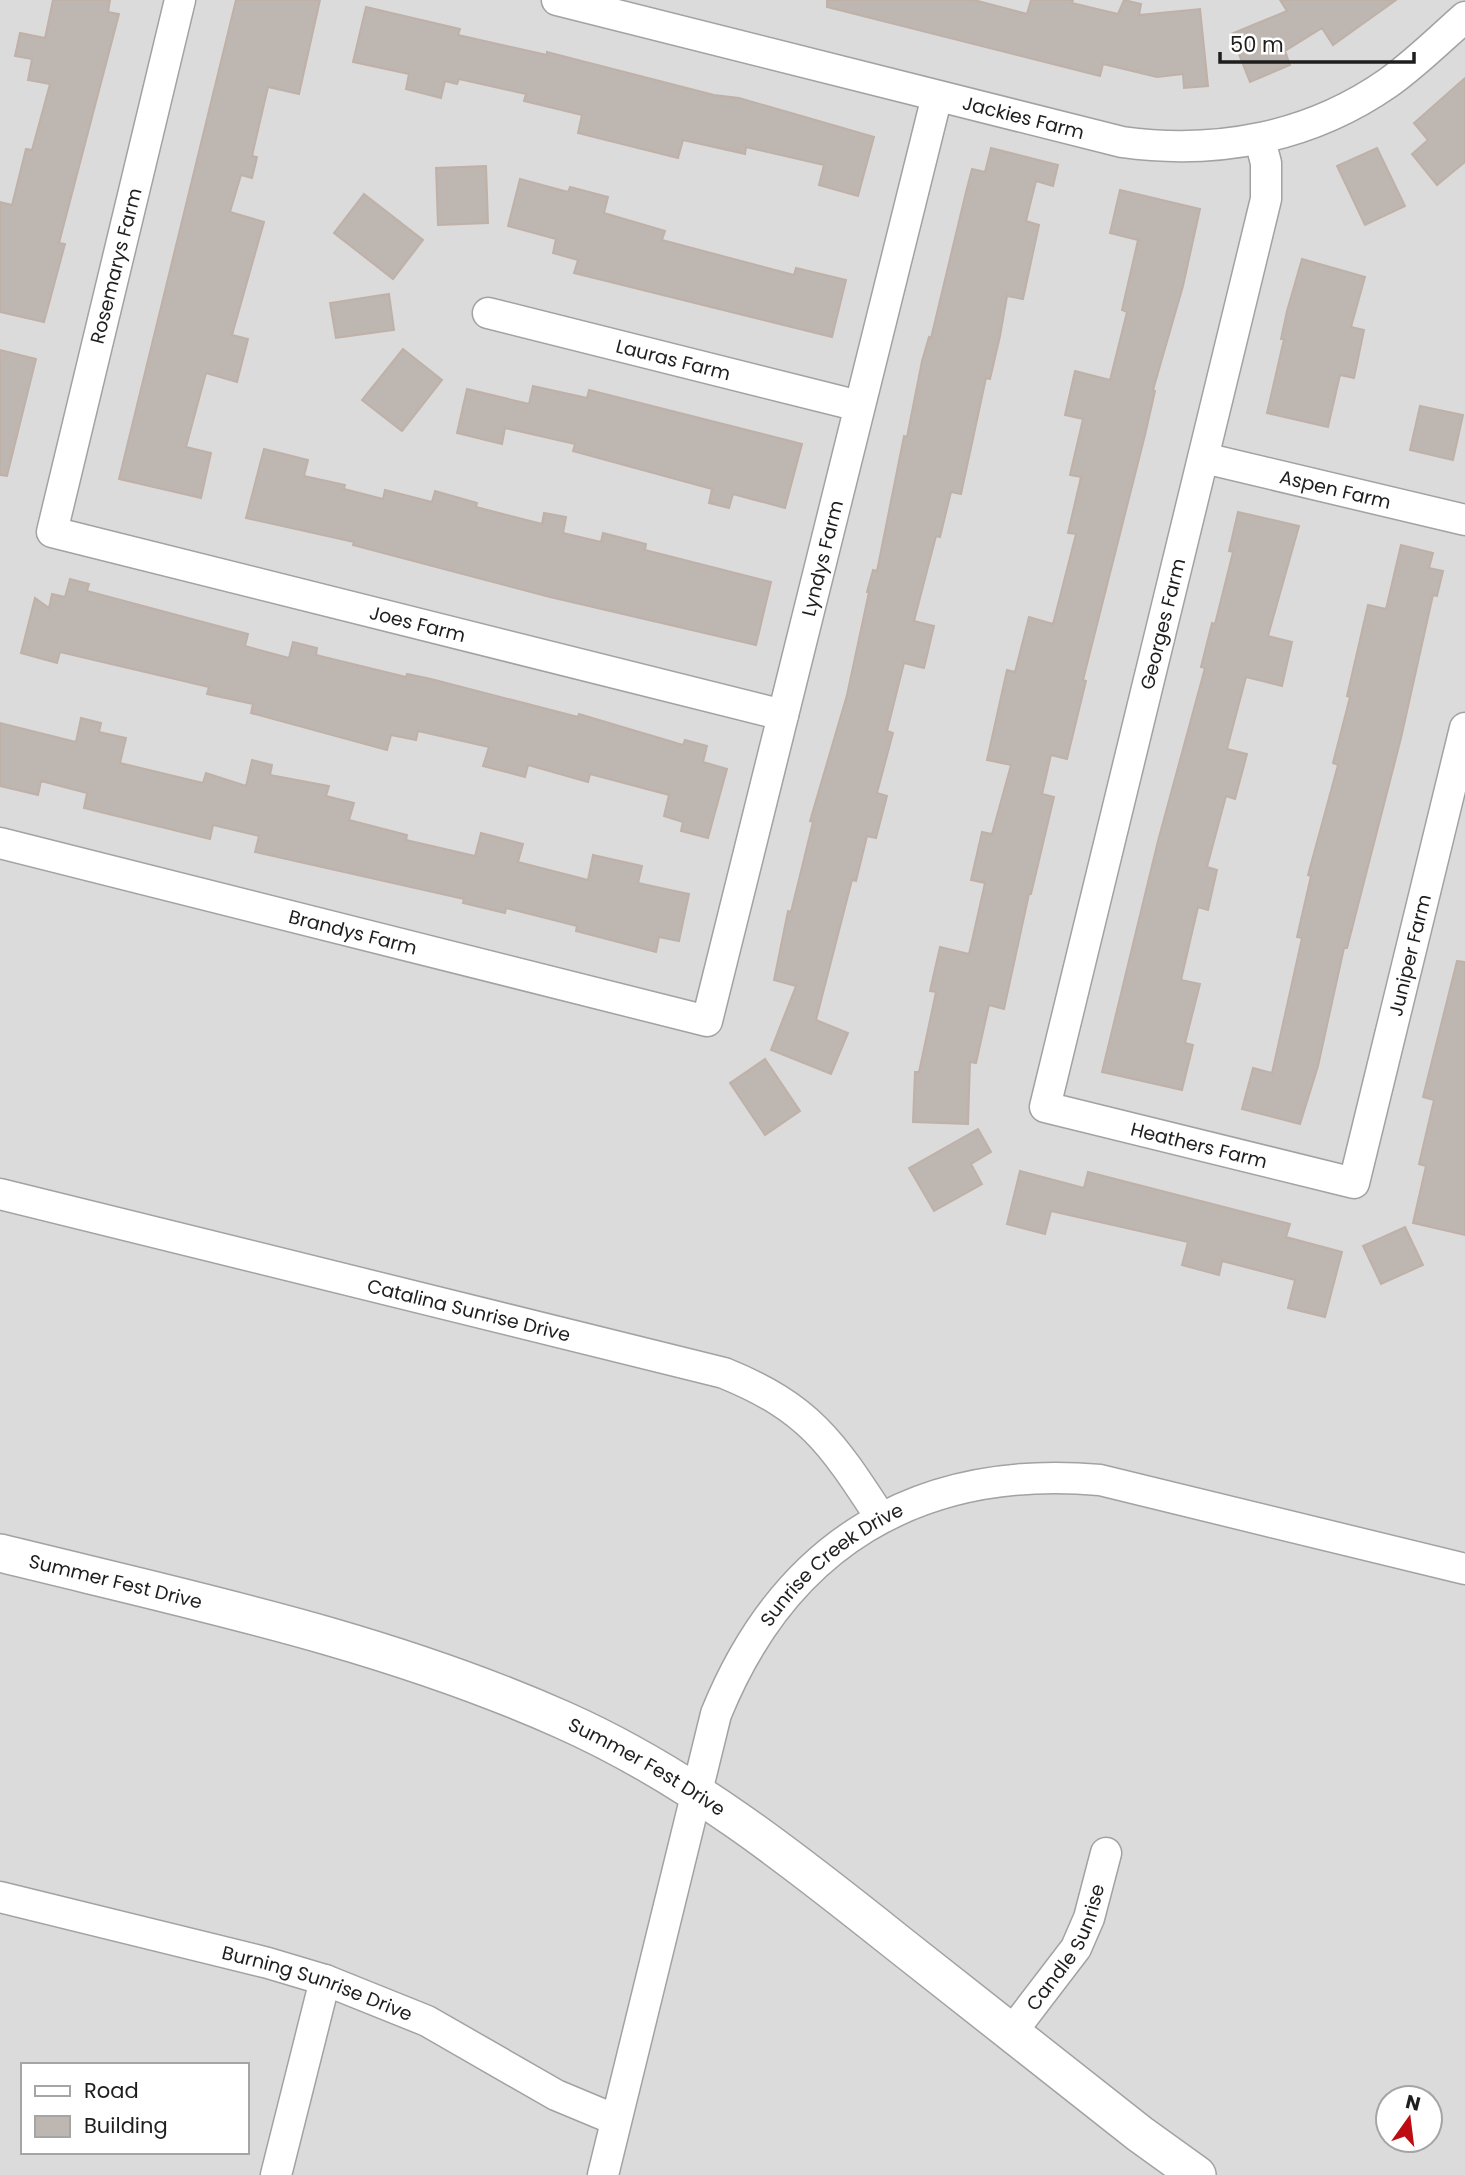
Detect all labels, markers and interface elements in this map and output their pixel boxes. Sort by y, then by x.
scale bar [1220,21,1414,65]
text: 50 m [1230,30,1284,59]
street label: Jackies Farm [960,89,1087,146]
street label: Rosemarys Farm [84,185,148,347]
street label: Lauras Farm [613,332,733,387]
street label: Aspen Farm [1277,463,1394,515]
street label: Lyndys Farm [795,497,850,619]
street label: Georges Farm [1134,555,1192,693]
street label: Joes Farm [367,598,468,649]
street label: Juniper Farm [1382,891,1438,1019]
street label: Brandys Farm [286,903,420,961]
street label: Heathers Farm [1128,1115,1270,1175]
street label: Catalina Sunrise Drive [364,1272,573,1348]
street label: Sunrise Creek Drive [753,1496,907,1632]
street label: Summer Fest Drive [26,1547,205,1615]
street label: Summer Fest Drive [564,1711,731,1822]
street label: Candle Sunrise [1019,1881,1111,2016]
street label: Burning Sunrise Drive [219,1939,417,2027]
legend [21,2063,248,2154]
text: Road [84,2076,139,2105]
north arrow [1374,2084,1444,2154]
text: N [1403,2088,1423,2118]
text: Building [84,2111,168,2140]

